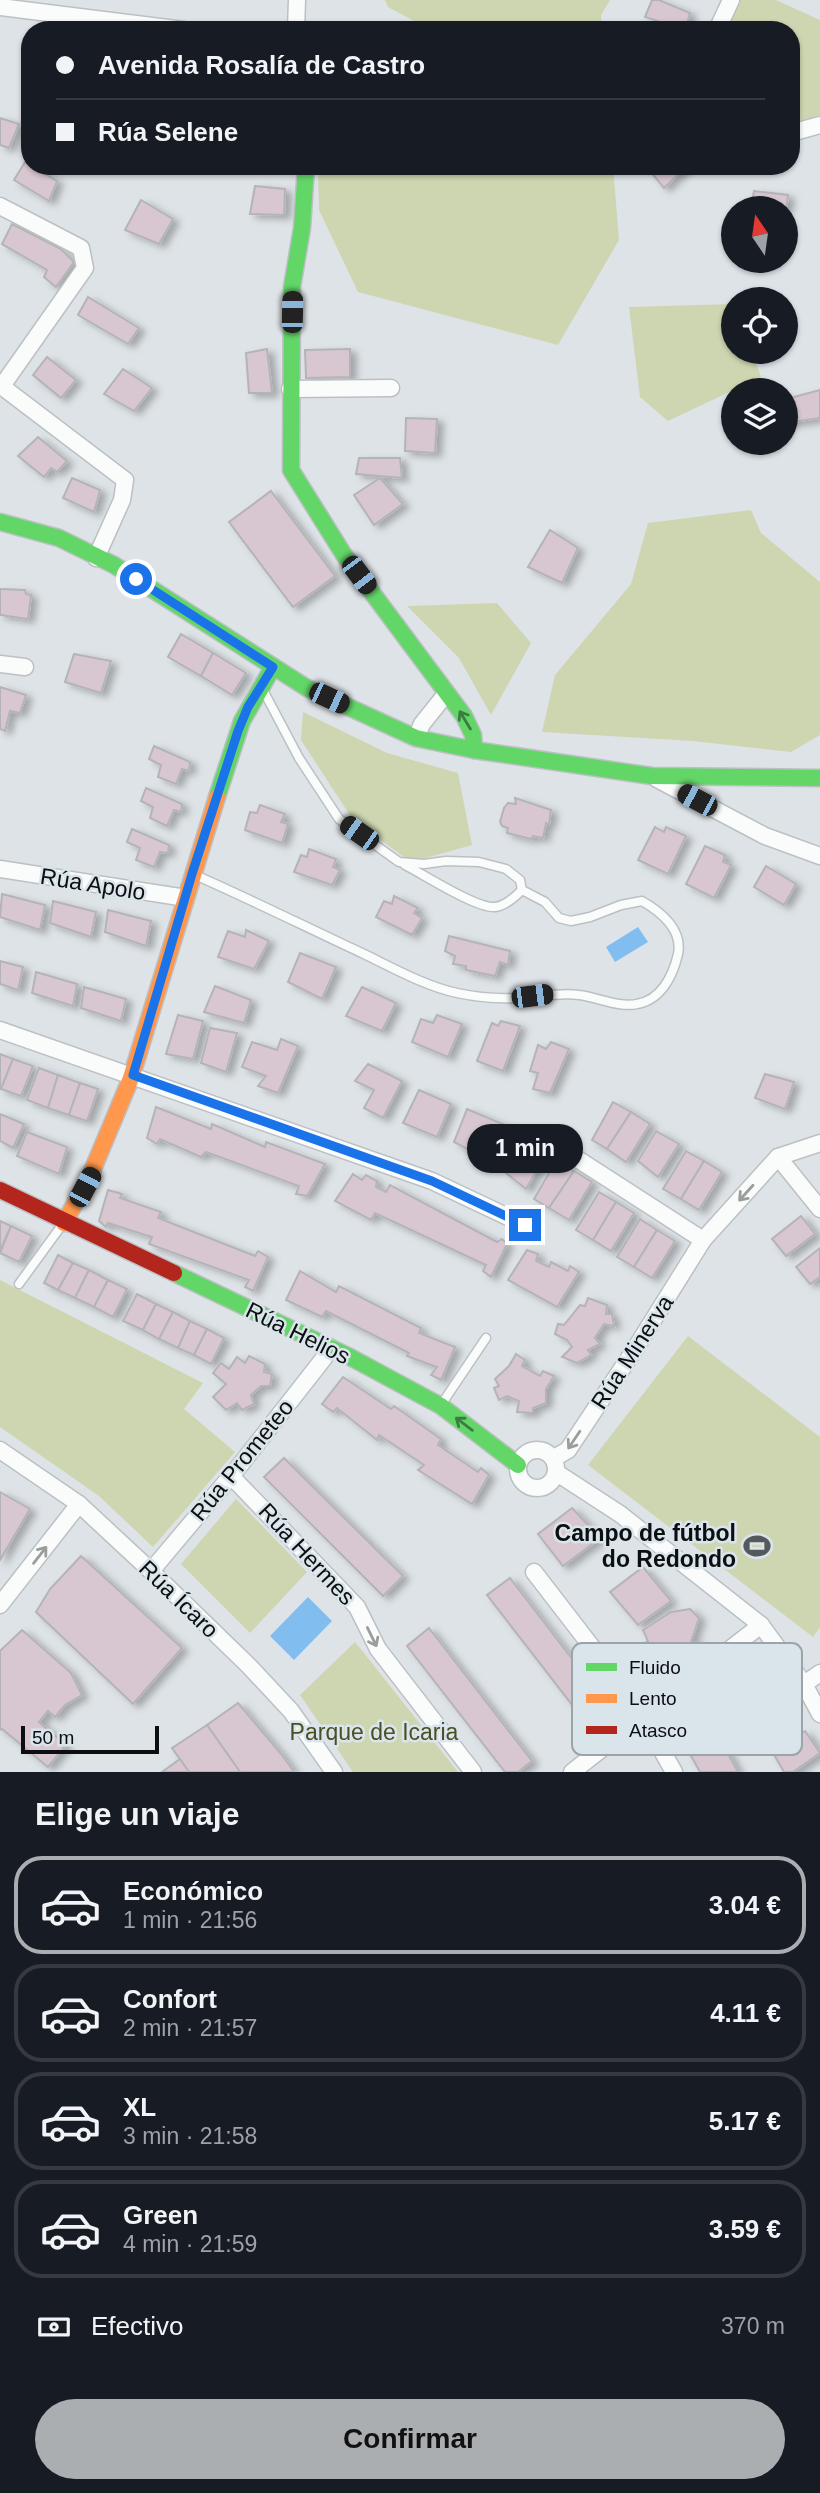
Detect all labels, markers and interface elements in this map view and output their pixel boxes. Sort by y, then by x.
text: Avenida Rosalía de Castro [98,50,425,80]
text: Rúa Selene [98,117,238,147]
north arrow [721,196,798,273]
map controls [721,196,798,455]
button: locate [721,287,798,364]
car [282,291,303,333]
button: layers [721,378,798,455]
car [338,552,381,598]
route start [120,563,152,595]
car [306,680,353,716]
one-way arrow [458,710,472,730]
car [674,781,721,819]
car [336,812,383,854]
street label: Rúa Apolo [39,863,147,905]
car [510,983,555,1009]
callout: 1 min [467,1124,583,1172]
text: 1 min [495,1135,555,1161]
car [66,1164,105,1210]
one-way arrow [737,1184,754,1201]
route end [509,1209,541,1241]
street label: Rúa Minerva [586,1290,679,1414]
street label: Rúa Helios [242,1297,354,1369]
street label: Rúa Prometeo [185,1394,299,1526]
one-way arrow [455,1416,474,1431]
one-way arrow [567,1430,582,1449]
street label: Rúa Hermes [253,1498,361,1610]
place label: Campo de fútbol do Redondo [555,1520,736,1572]
sports icon: Campo de fútbol do Redondo [742,1531,772,1561]
one-way arrow [32,1546,47,1565]
street label: Rúa Ícaro [134,1555,224,1643]
one-way arrow [366,1626,380,1647]
legend [572,1643,802,1755]
text: Fluido [629,1657,681,1678]
text: Lento [629,1688,677,1709]
park label: Parque de Icaria [290,1719,459,1745]
text: Atasco [629,1720,687,1741]
scale bar [21,1723,159,1755]
text: 50 m [32,1727,74,1748]
text: Elige un viaje [35,1796,240,1832]
icon: car [39,1874,102,1937]
text: Económico [123,1876,263,1906]
text: 3.04 € [709,1890,781,1920]
text: 1 min · 21:56 [123,1907,257,1933]
icon: car [39,1982,102,2045]
text: Confort [123,1984,217,2014]
text: 4.11 € [710,1998,781,2028]
text: 2 min · 21:57 [123,2015,257,2041]
icon: car [39,2090,102,2153]
text: XL [123,2092,156,2122]
text: 5.17 € [709,2106,781,2136]
text: 3 min · 21:58 [123,2123,257,2149]
icon: car [39,2198,102,2261]
text: Green [123,2200,198,2230]
text: 3.59 € [709,2214,781,2244]
text: 4 min · 21:59 [123,2231,257,2257]
icon: cash [35,2308,73,2346]
text: Efectivo [91,2311,184,2341]
text: 370 m [721,2313,785,2339]
button: Confirmar [35,2399,785,2479]

